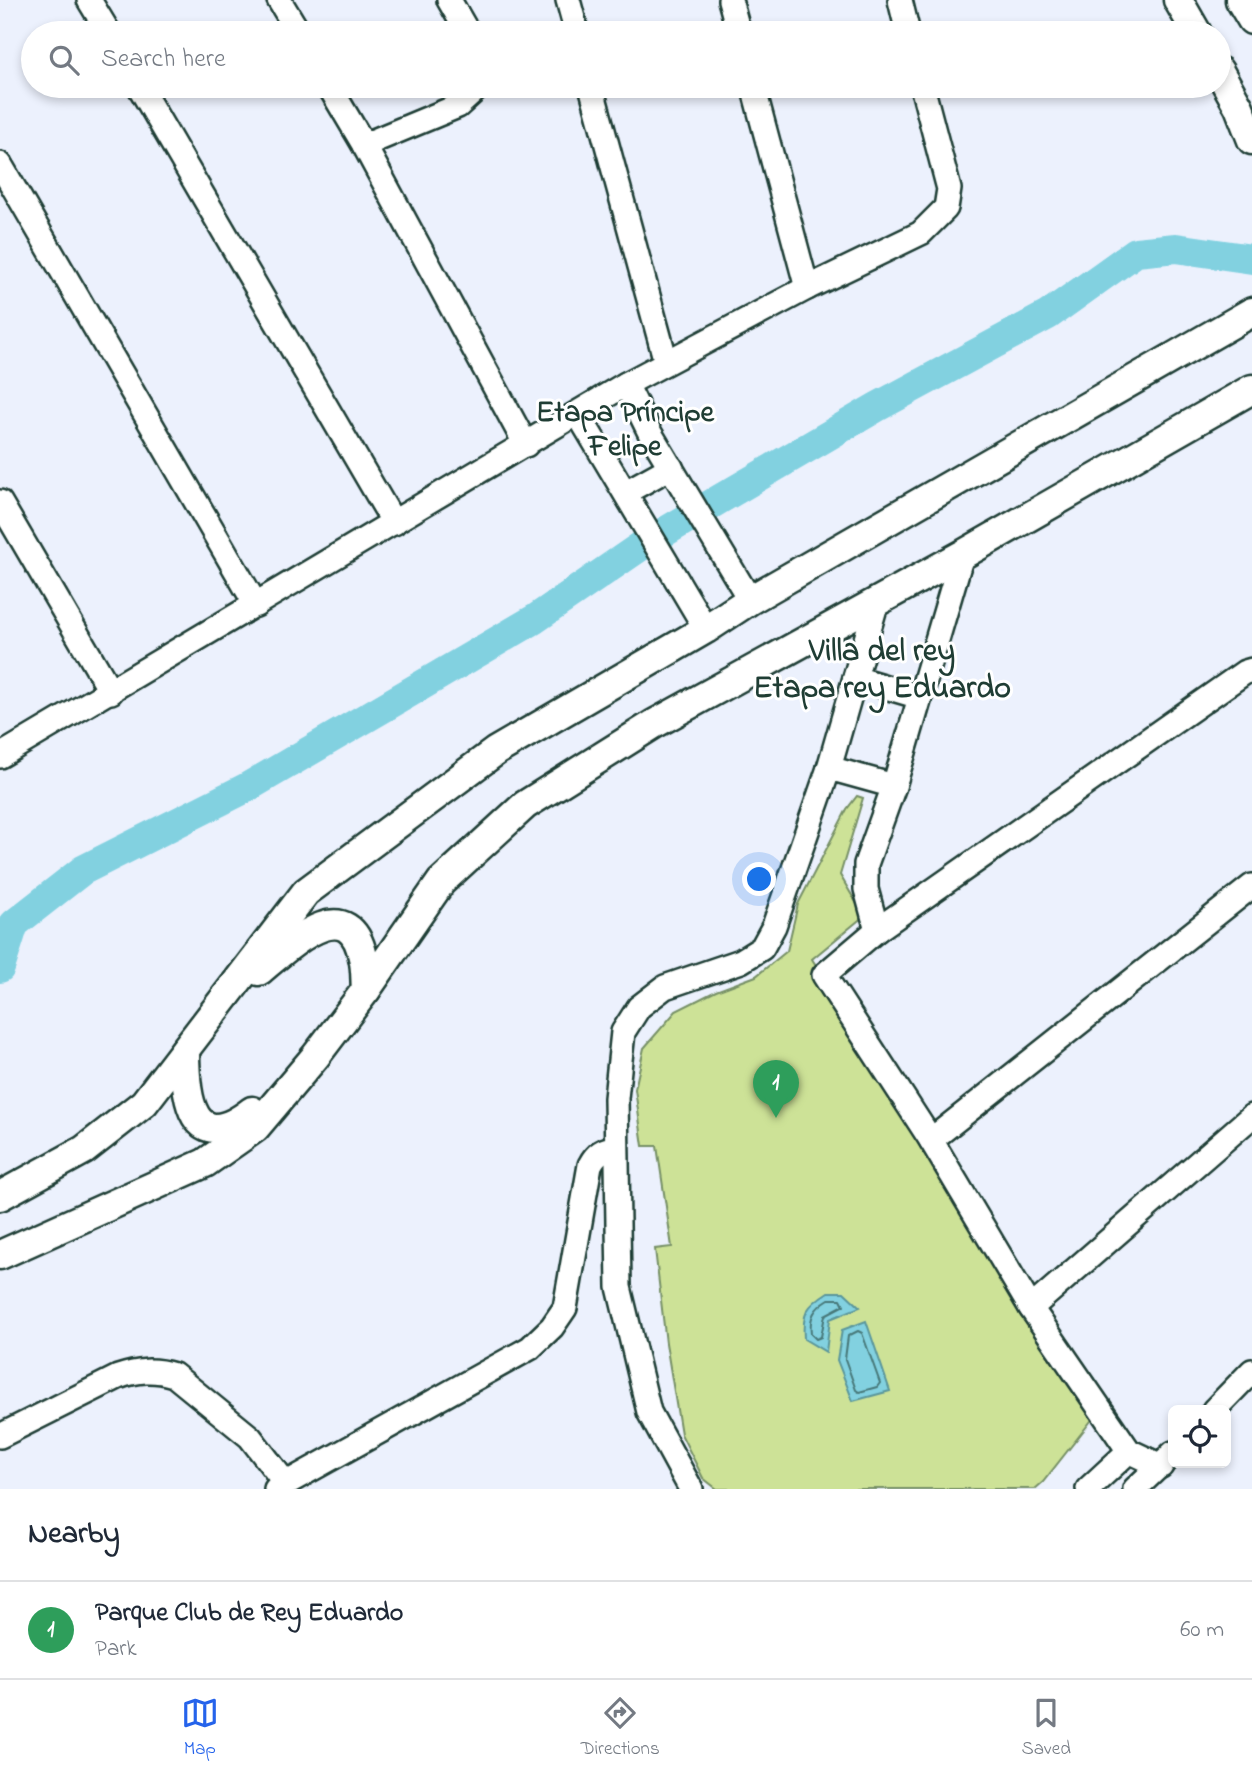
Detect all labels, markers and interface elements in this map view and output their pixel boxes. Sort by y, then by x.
search box [21,21,1231,98]
icon: search [45,41,83,79]
text: Search here [101,41,226,79]
district label: Etapa Príncipe Felipe [536,392,716,470]
district label: Villa del rey Etapa rey Eduardo [753,629,1011,714]
your location [742,862,776,896]
pin: 1 [753,1060,799,1118]
map controls [1168,1405,1231,1468]
button: locate [1168,1405,1231,1468]
text: Nearby [28,1513,120,1557]
text: Parque Club de Rey Eduardo [95,1595,403,1633]
text: 1 [47,1614,55,1647]
text: 60 m [1180,1614,1224,1647]
text: Park [95,1633,137,1666]
tab: Map [181,1694,219,1763]
tab: Directions [581,1694,660,1763]
tab: Saved [1022,1694,1071,1763]

